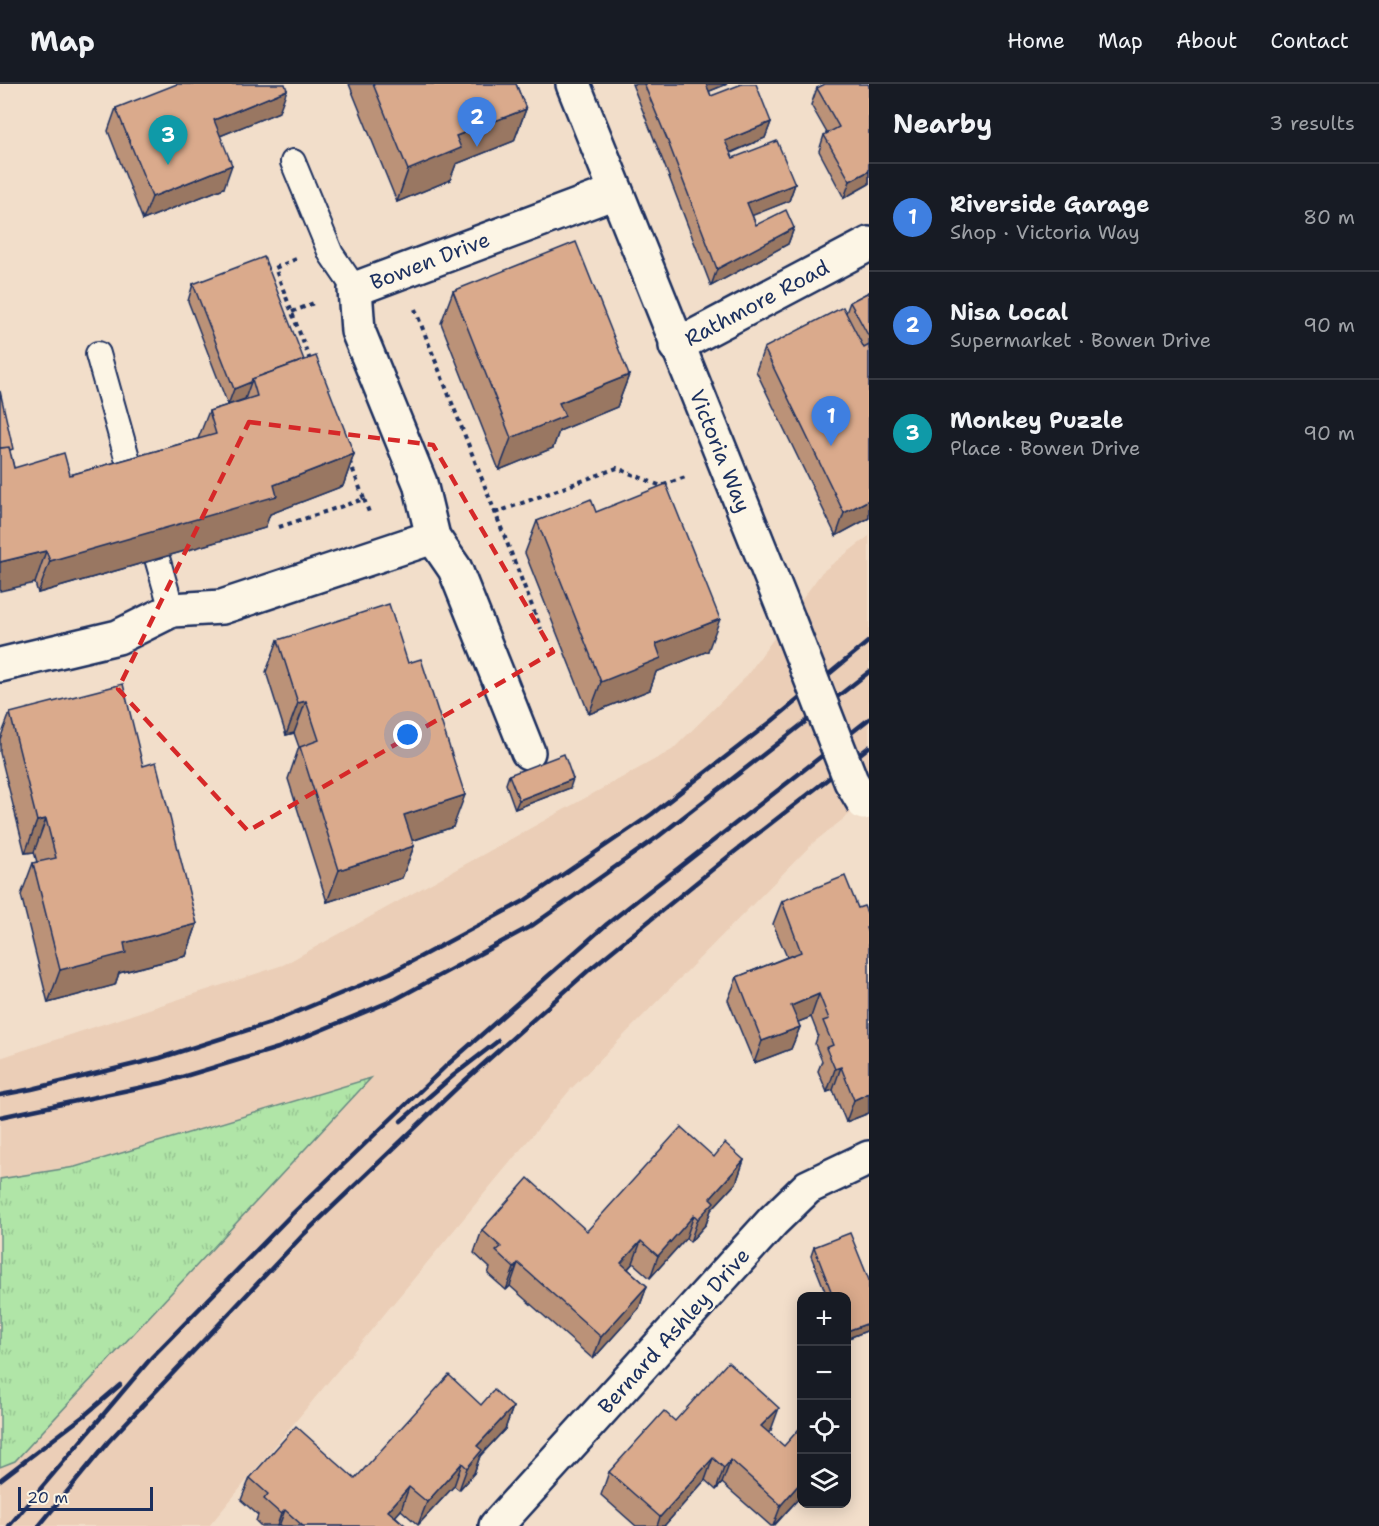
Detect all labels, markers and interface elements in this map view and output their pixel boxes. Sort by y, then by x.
text: Map [30,22,95,60]
text: Home [1007,27,1065,55]
text: Map [1098,27,1143,55]
text: About [1176,27,1237,55]
text: Contact [1270,27,1349,55]
pin: 2 [458,98,496,147]
text: Nearby [893,106,992,141]
text: 3 results [1269,110,1355,136]
pin: 3 [148,116,188,165]
text: Riverside Garage [950,190,1149,219]
text: 1 [908,204,917,230]
text: 80 m [1303,204,1355,230]
text: Shop · Victoria Way [950,219,1140,245]
street label: Bowen Drive [366,225,494,297]
street label: Rathmore Road [680,253,834,353]
text: Nisa Local [950,298,1068,327]
text: 2 [906,312,920,338]
text: 90 m [1303,312,1355,338]
text: Supermarket · Bowen Drive [950,327,1211,353]
street label: Victoria Way [683,385,757,517]
pin: 1 [812,396,850,446]
text: Monkey Puzzle [950,406,1123,435]
text: 3 [906,420,920,446]
text: 90 m [1303,420,1355,446]
text: Place · Bowen Drive [950,435,1140,461]
your location [393,720,422,749]
street label: Bernard Ashley Drive [592,1242,756,1420]
map controls [797,1292,851,1508]
button: + [797,1292,851,1346]
button: − [797,1346,851,1400]
button: locate [797,1400,851,1454]
button: layers [797,1454,851,1508]
scale bar [18,1484,153,1512]
text: 20 m [27,1487,68,1508]

